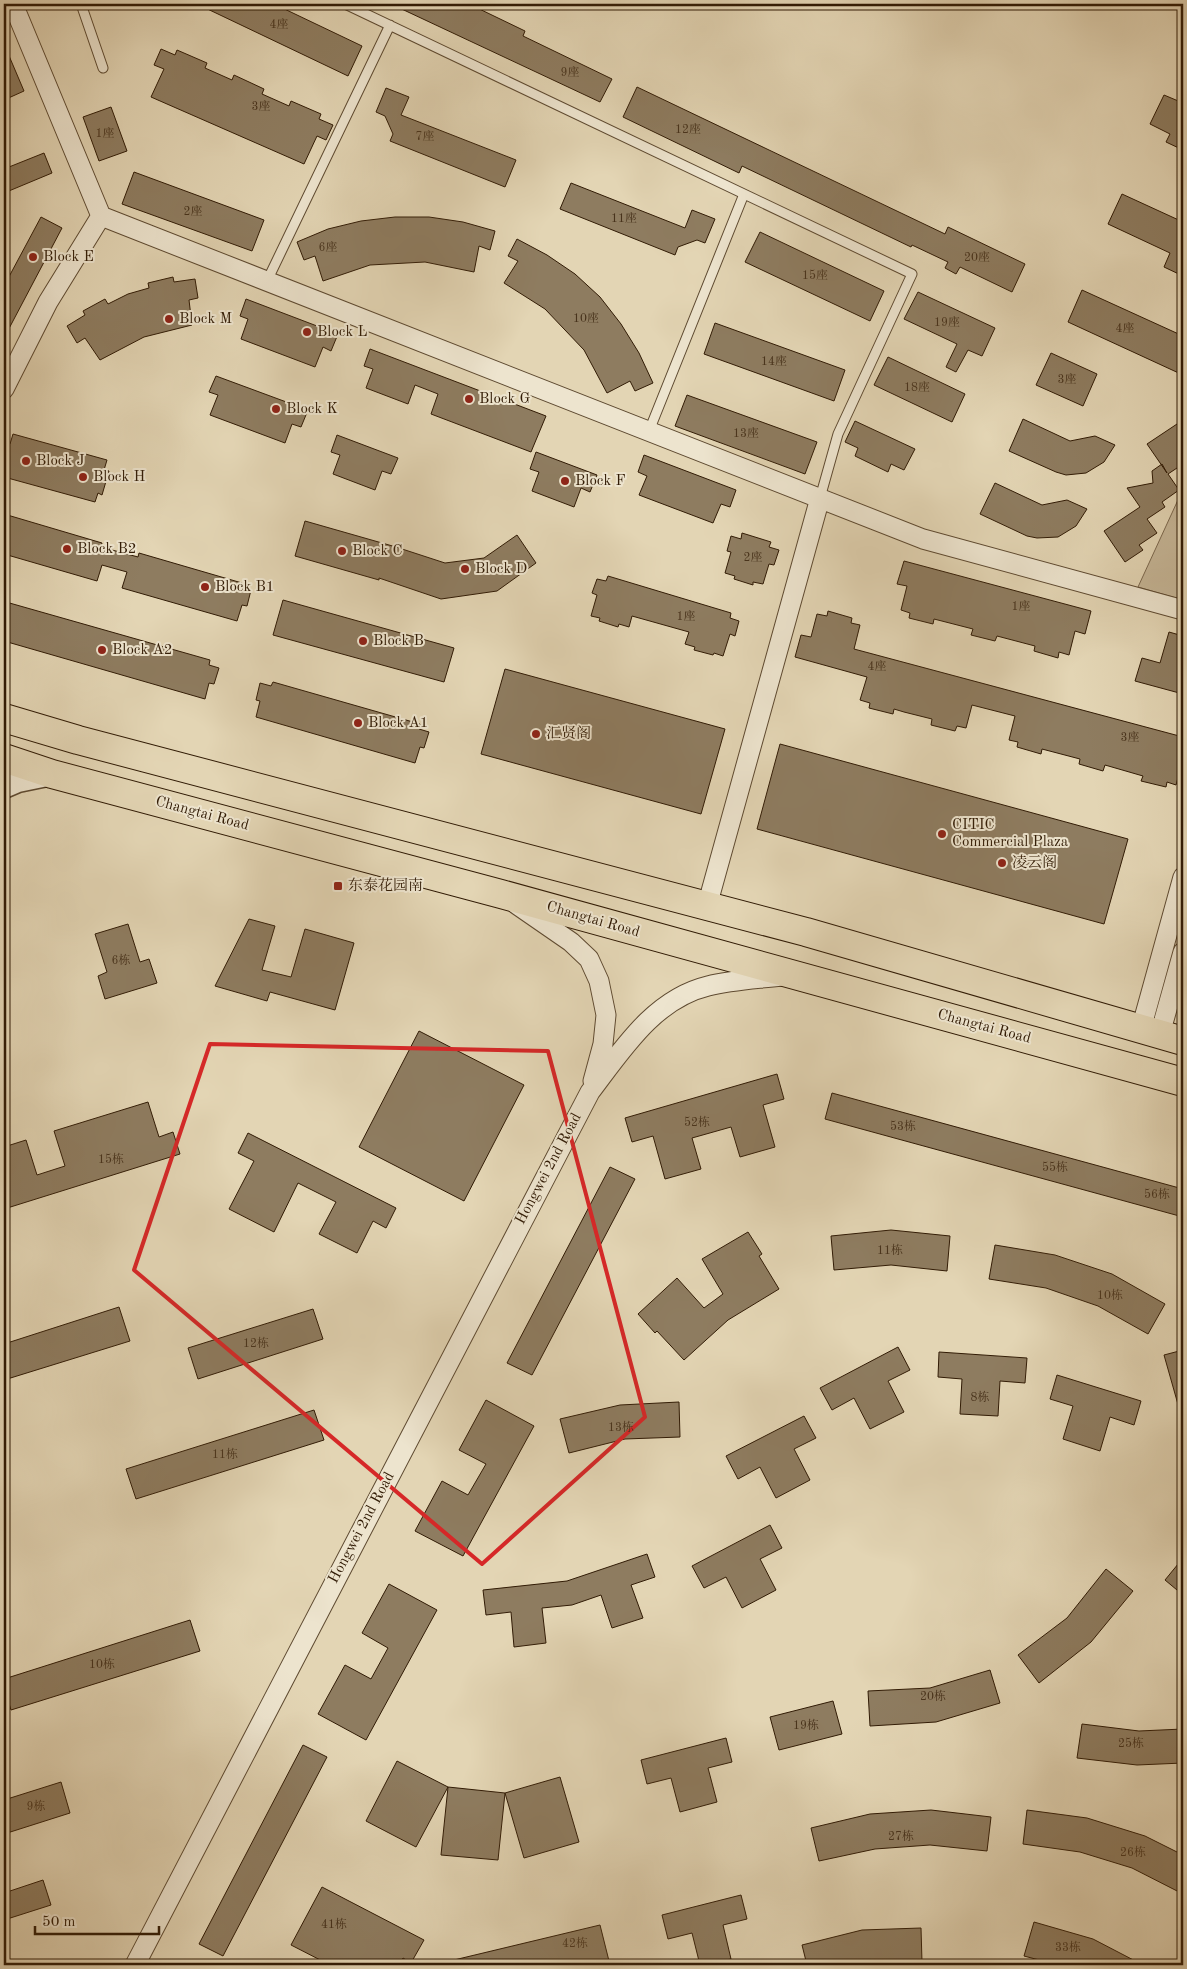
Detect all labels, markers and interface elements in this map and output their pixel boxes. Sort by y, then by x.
house number: 4座 [270,17,288,31]
house number: 9座 [561,65,579,79]
house number: 3座 [252,99,270,113]
house number: 12座 [675,122,701,136]
house number: 1座 [96,126,114,140]
house number: 7座 [416,129,434,143]
house number: 2座 [184,204,202,218]
house number: 11座 [611,211,637,225]
house number: 6座 [319,240,337,254]
place label: Block E [43,250,94,265]
house number: 20座 [964,250,990,264]
marker: Block E [27,251,39,263]
house number: 15座 [802,268,828,282]
house number: 10座 [573,311,599,325]
place label: Block M [179,312,232,327]
marker: Block M [163,313,175,325]
house number: 19座 [934,315,960,329]
house number: 4座 [1116,321,1134,335]
place label: Block L [317,325,367,340]
marker: Block L [301,326,313,338]
house number: 14座 [761,354,787,368]
house number: 3座 [1058,372,1076,386]
house number: 18座 [904,380,930,394]
place label: Block G [479,392,530,407]
marker: Block G [463,393,475,405]
place label: Block K [286,402,338,417]
marker: Block K [270,403,282,415]
house number: 13座 [733,426,759,440]
place label: Block J [36,454,84,469]
marker: Block J [20,455,32,467]
place label: Block H [93,470,145,485]
marker: Block H [77,471,89,483]
place label: Block F [575,474,626,489]
marker: Block F [559,475,571,487]
place label: Block B2 [77,542,136,557]
marker: Block B2 [61,543,73,555]
place label: Block C [352,544,402,559]
marker: Block C [336,545,348,557]
house number: 2座 [744,550,762,564]
place label: Block D [475,562,527,577]
marker: Block D [459,563,471,575]
place label: Block B1 [215,580,274,595]
marker: Block B1 [199,581,211,593]
house number: 1座 [1012,599,1030,613]
house number: 1座 [677,609,695,623]
place label: Block B [373,634,424,649]
marker: Block B [357,635,369,647]
place label: Block A2 [112,643,173,658]
marker: Block A2 [96,644,108,656]
house number: 4座 [868,659,886,673]
place label: Block A1 [368,716,429,731]
marker: Block A1 [352,717,364,729]
place label: 汇贤阁 [546,725,591,742]
marker: 汇贤阁 [530,728,542,740]
house number: 3座 [1121,730,1139,744]
street label: Changtai Road [154,794,251,834]
place label: CITIC Commercial Plaza [952,818,1069,850]
marker: CITIC Commercial Plaza [936,828,948,840]
place label: 凌云阁 [1012,854,1057,871]
marker: 凌云阁 [996,857,1008,869]
place label: 东泰花园南 [348,877,423,894]
marker: 东泰花园南 [332,880,344,892]
street label: Changtai Road [545,900,641,941]
house number: 6栋 [112,953,130,967]
street label: Changtai Road [936,1007,1033,1047]
street label: Hongwei 2nd Road [513,1111,585,1227]
house number: 52栋 [684,1115,710,1129]
house number: 53栋 [890,1119,916,1133]
house number: 15栋 [98,1152,124,1166]
house number: 55栋 [1042,1160,1068,1174]
house number: 56栋 [1144,1187,1170,1201]
house number: 11栋 [877,1243,903,1257]
house number: 10栋 [1097,1288,1123,1302]
house number: 12栋 [243,1336,269,1350]
house number: 8栋 [971,1390,989,1404]
house number: 13栋 [608,1420,634,1434]
house number: 11栋 [212,1447,238,1461]
street label: Hongwei 2nd Road [326,1470,398,1586]
house number: 10栋 [89,1657,115,1671]
house number: 20栋 [920,1689,946,1703]
house number: 19栋 [793,1718,819,1732]
house number: 25栋 [1118,1736,1144,1750]
house number: 9栋 [27,1799,45,1813]
house number: 27栋 [888,1829,914,1843]
house number: 26栋 [1120,1845,1146,1859]
scale bar [35,1904,159,1936]
text: 50 m [42,1915,76,1930]
house number: 41栋 [321,1917,347,1931]
house number: 42栋 [562,1936,588,1950]
house number: 33栋 [1055,1940,1081,1954]

